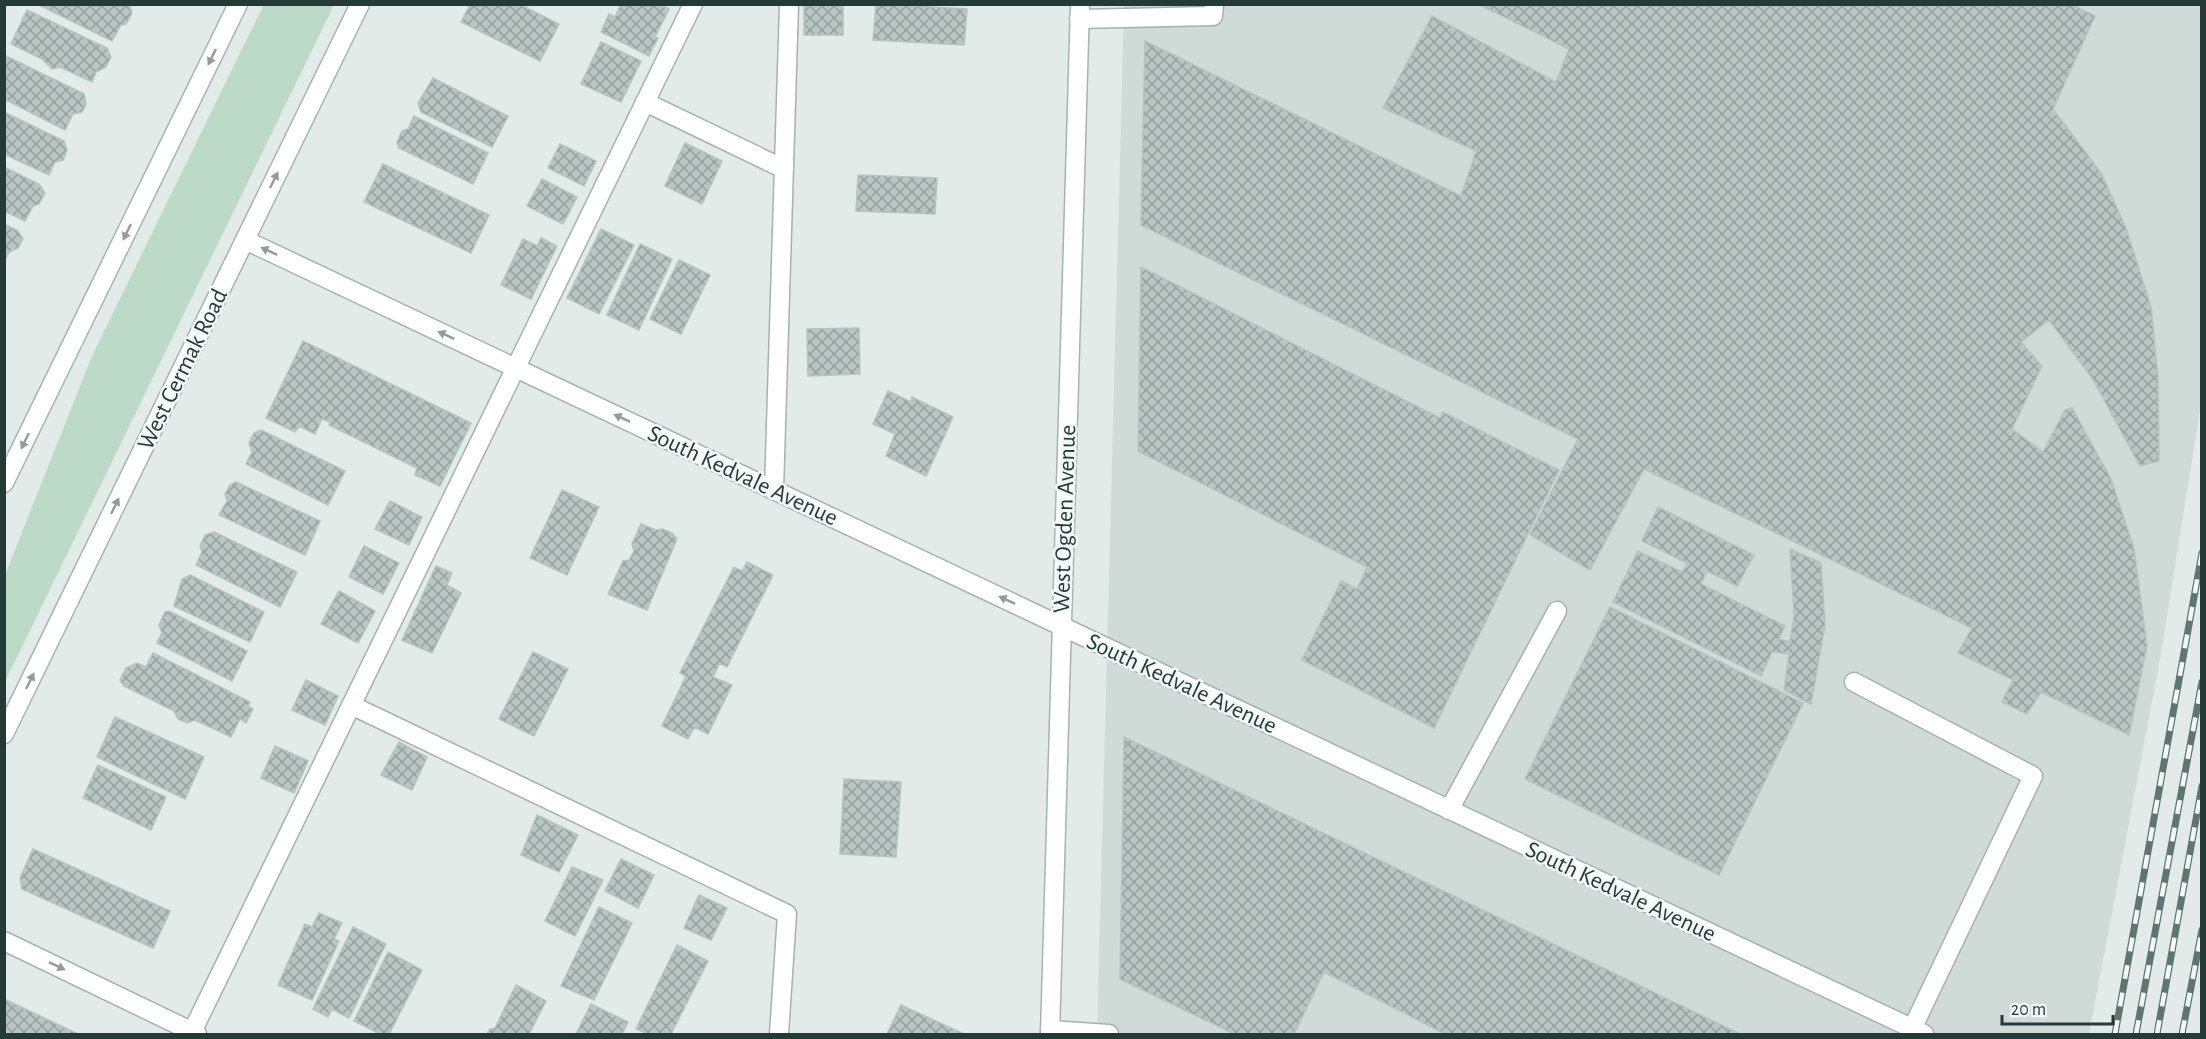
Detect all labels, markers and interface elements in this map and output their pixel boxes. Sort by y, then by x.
one-way arrow [208,48,218,66]
one-way arrow [270,171,279,188]
one-way arrow [122,224,131,241]
one-way arrow [261,247,278,256]
street label: West Cermak Road [134,285,232,454]
one-way arrow [437,330,454,339]
one-way arrow [614,414,631,423]
street label: South Kedvale Avenue [644,421,841,530]
street label: West Ogden Avenue [1050,424,1080,614]
one-way arrow [21,432,30,449]
one-way arrow [110,497,120,515]
one-way arrow [998,595,1016,605]
street label: South Kedvale Avenue [1083,629,1280,738]
one-way arrow [25,673,35,690]
street label: South Kedvale Avenue [1522,837,1719,946]
one-way arrow [48,961,66,971]
scale bar [2002,988,2113,1026]
text: 20 m [2011,1001,2046,1019]

